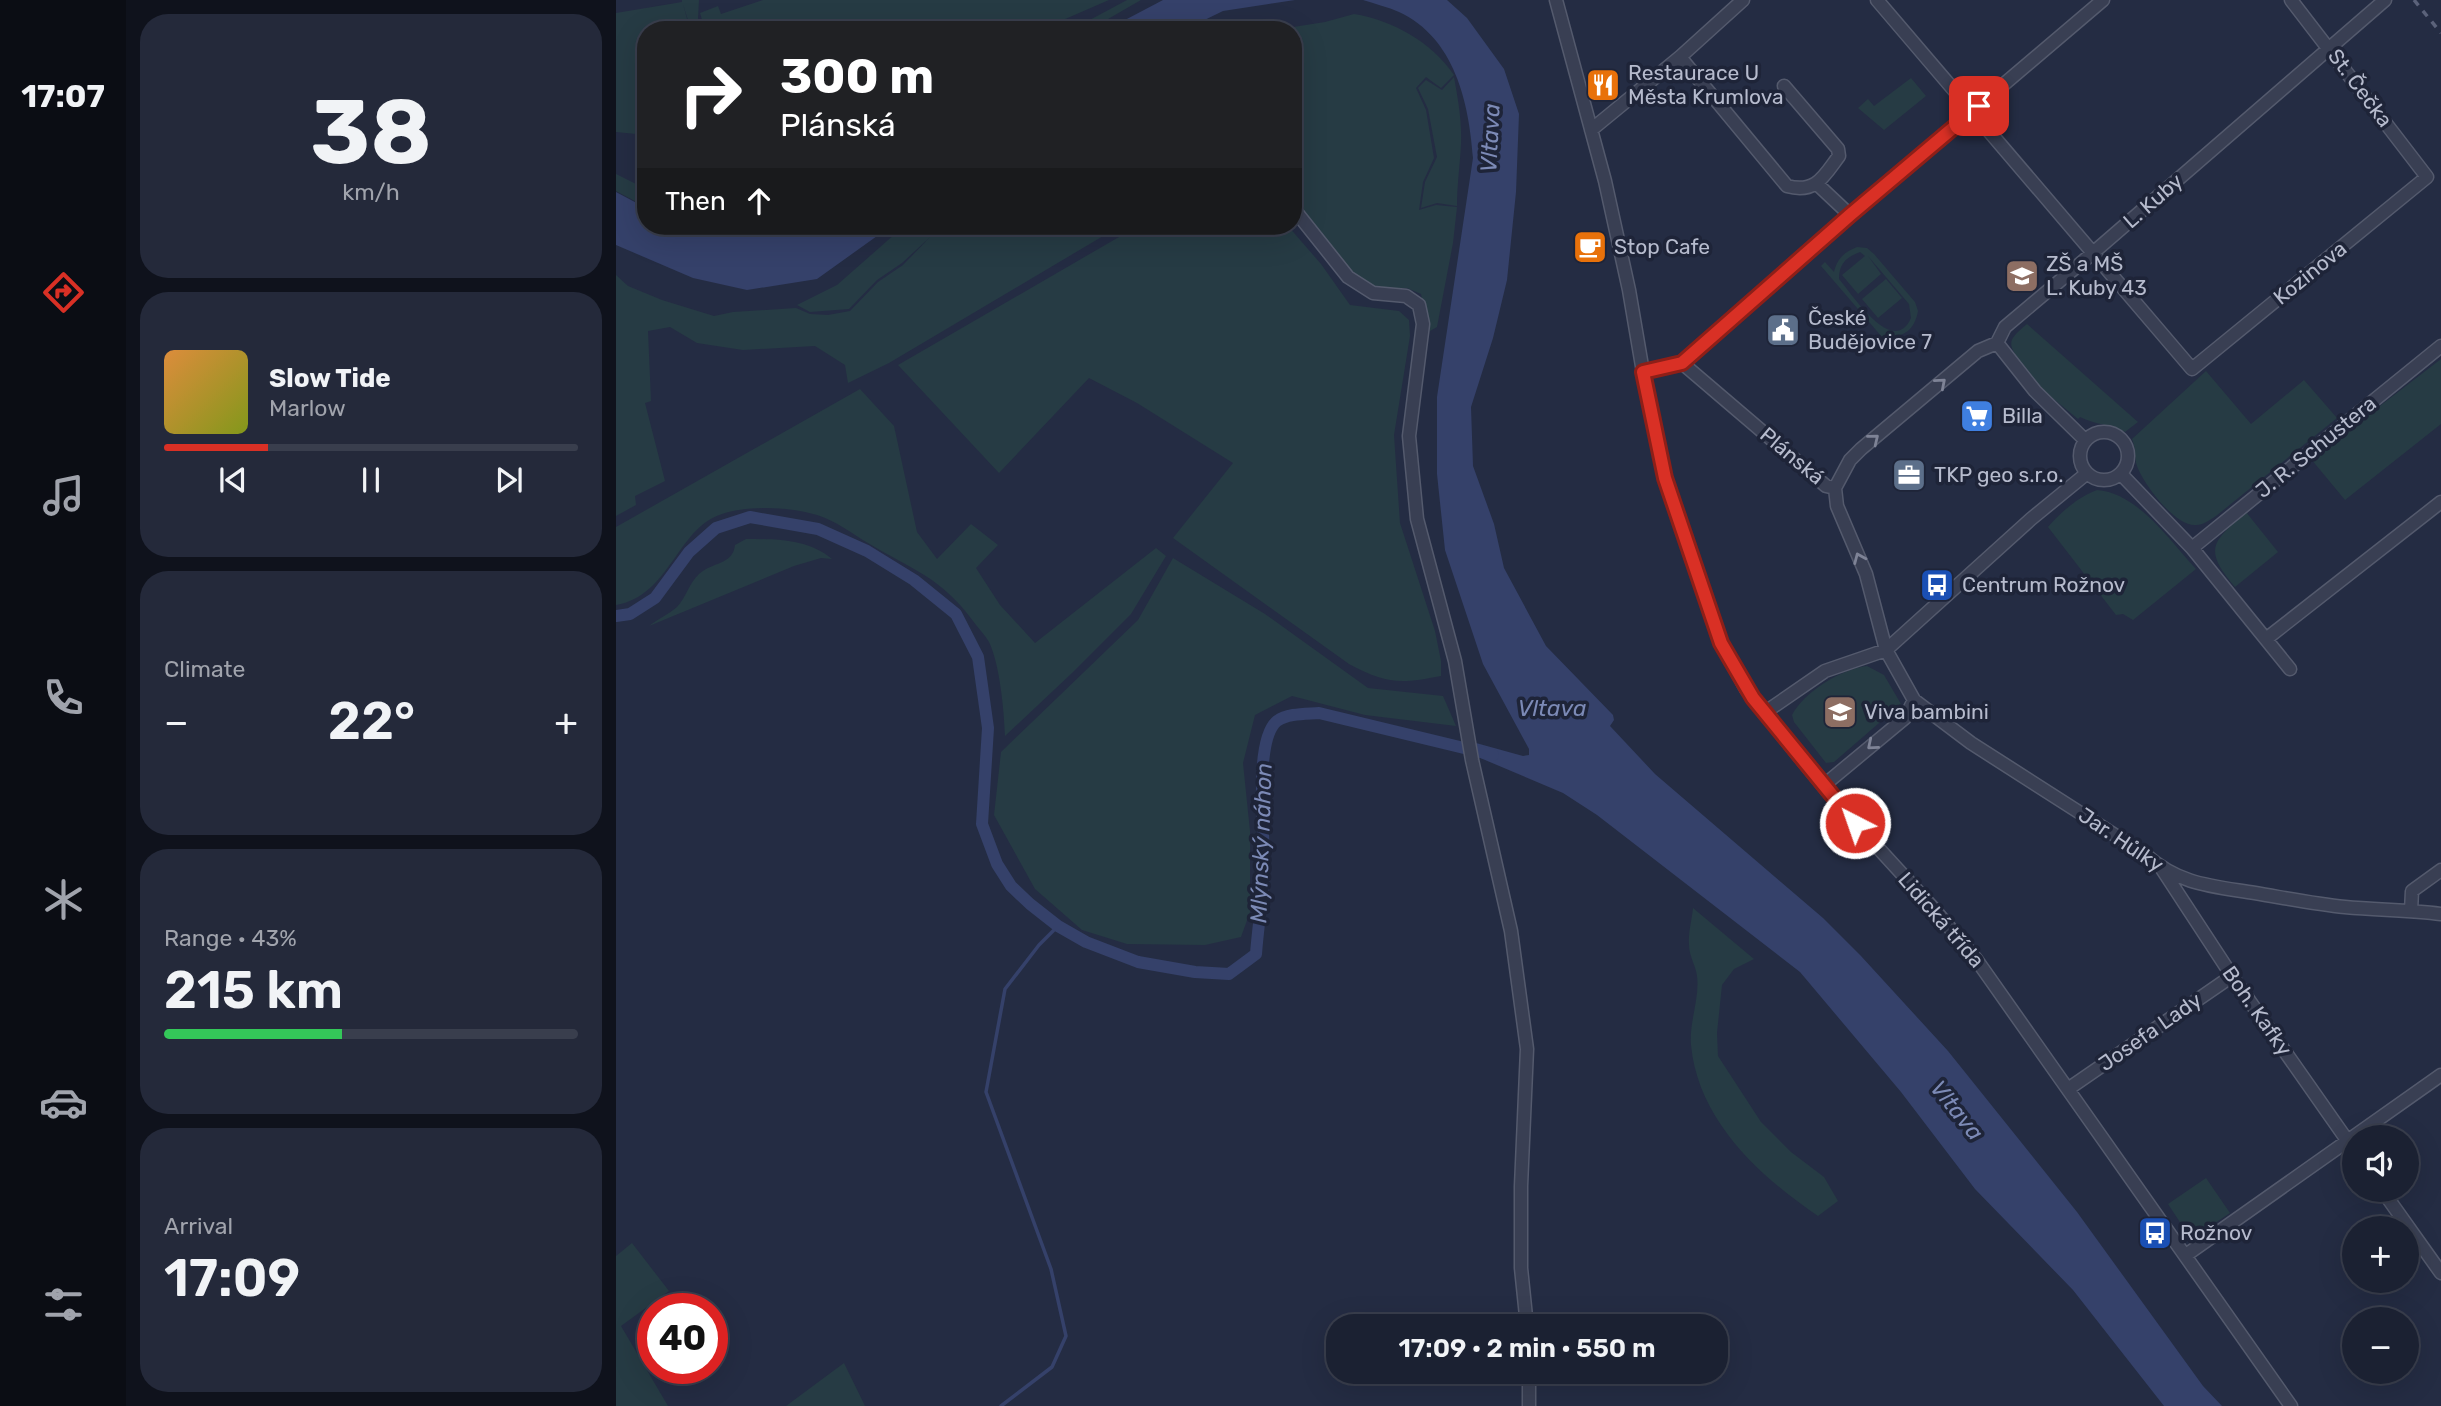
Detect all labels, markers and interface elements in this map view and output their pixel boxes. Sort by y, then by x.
street label: St. Čečka [2323,44,2398,132]
text: 300 m [780,47,934,105]
icon: right [665,49,756,140]
place label: Restaurace U Města Krumlova [1628,60,1784,109]
restaurant icon: Restaurace U Města Krumlova [1584,66,1622,104]
pin [1949,76,2009,136]
text: 17:07 [21,77,105,115]
text: 38 [310,78,432,186]
icon: arrive [1960,87,1998,125]
water label: Vltava [1474,103,1506,173]
text: Plánská [780,106,896,144]
street label: L. Kuby [2118,168,2188,233]
text: km/h [342,178,400,206]
icon: ahead [740,182,778,220]
text: Then [665,186,726,217]
cafe icon: Stop Cafe [1571,228,1609,266]
place label: Stop Cafe [1614,234,1710,259]
street label: Kozinova [2268,236,2351,310]
place label: ZŠ a MŠ L. Kuby 43 [2046,251,2147,300]
school or university icon: ZŠ a MŠ L. Kuby 43 [2003,257,2041,295]
icon: directions [39,268,88,317]
place label: České Budějovice 7 [1808,305,1932,354]
public building icon: České Budějovice 7 [1764,311,1802,349]
text: Slow Tide [269,363,391,394]
one-way arrow [1933,379,1946,391]
street label: J. R. Schustera [2250,390,2381,503]
text: Marlow [269,394,346,422]
supermarket icon: Billa [1958,397,1996,435]
place label: Billa [2002,403,2043,428]
street label: Plánská [1755,422,1829,490]
one-way arrow [1866,434,1878,447]
office icon: TKP geo s.r.o. [1890,456,1928,494]
icon: previous [214,461,252,499]
icon: pause [352,461,390,499]
icon: next [490,461,528,499]
place label: TKP geo s.r.o. [1934,462,2064,487]
icon: music [39,471,88,520]
one-way arrow [1853,553,1867,565]
bus stop icon: Centrum Rožnov [1918,566,1956,604]
place label: Centrum Rožnov [1962,572,2125,597]
text: Climate [164,655,245,683]
icon: phone [39,673,88,722]
text: 22° [328,690,415,752]
school or university icon: Viva bambini [1821,693,1859,731]
water label: Vltava [1517,694,1587,722]
text: − [164,699,189,745]
text: + [554,699,578,745]
place label: Viva bambini [1864,699,1989,724]
one-way arrow [1867,737,1879,750]
water label: Mlýnský náhon [1244,762,1278,924]
position arrow [1818,786,1892,860]
street label: Jar. Hůlky [2074,802,2169,877]
street label: Lidická třída [1893,867,1990,973]
icon: climate [39,875,88,924]
text: Range · 43% [164,924,297,952]
text: 215 km [164,959,343,1021]
street label: Boh. Kafky [2217,961,2298,1061]
street label: Josefa Lady [2093,987,2206,1076]
water label: Vltava [1924,1074,1990,1146]
icon: car [39,1078,88,1127]
map controls [2342,1125,2419,1384]
button: sound [2342,1125,2419,1202]
text: Arrival [164,1212,233,1240]
bus stop icon: Rožnov [2136,1214,2174,1252]
button: + [2342,1216,2419,1293]
place label: Rožnov [2180,1220,2252,1245]
text: 17:09 [164,1247,300,1309]
icon: filters [39,1280,88,1329]
speed limit sign: 40 [637,1293,728,1384]
button: − [2342,1307,2419,1384]
text: 17:09 · 2 min · 550 m [1398,1333,1656,1364]

